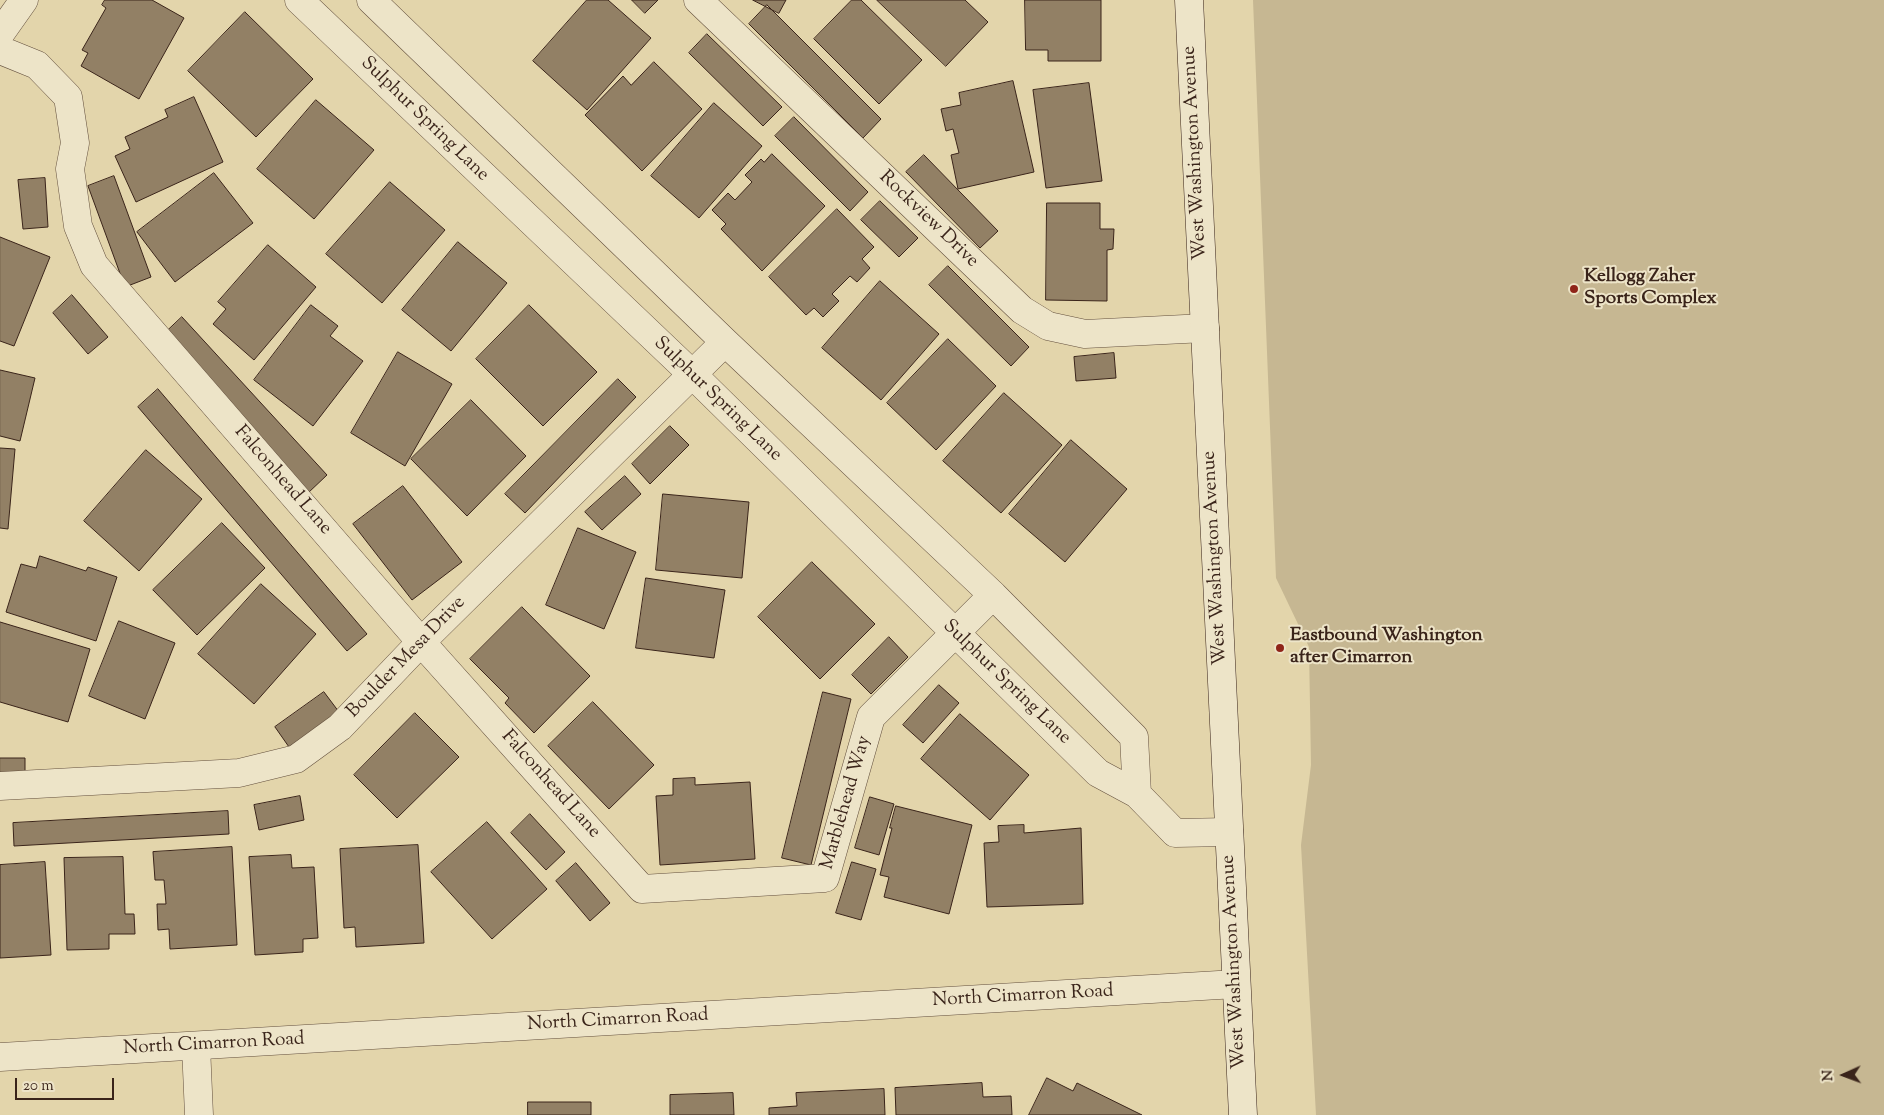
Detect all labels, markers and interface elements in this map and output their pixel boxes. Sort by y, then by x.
street label: West Washington Avenue [1179,45,1213,261]
street label: Sulphur Spring Lane [355,53,493,187]
street label: Rockview Drive [873,167,983,273]
place label: Kellogg Zaher Sports Complex [1584,267,1717,311]
marker: Kellogg Zaher Sports Complex [1568,283,1580,295]
street label: Sulphur Spring Lane [648,333,786,467]
street label: Falconhead Lane [228,422,336,540]
street label: West Washington Avenue [1199,450,1233,666]
street label: Boulder Mesa Drive [343,592,471,724]
street label: Sulphur Spring Lane [937,616,1075,750]
place label: Eastbound Washington after Cimarron [1290,626,1483,670]
marker: Eastbound Washington after Cimarron [1274,642,1286,654]
street label: Falconhead Lane [496,726,604,844]
street label: Marblehead Way [817,733,877,873]
street label: West Washington Avenue [1218,854,1252,1070]
street label: North Cimarron Road [932,981,1114,1013]
street label: North Cimarron Road [527,1005,709,1037]
street label: North Cimarron Road [123,1029,305,1061]
north arrow [1819,1050,1869,1100]
scale bar [18,1068,116,1100]
text: N [1819,1070,1839,1081]
text: 20 m [23,1076,54,1097]

